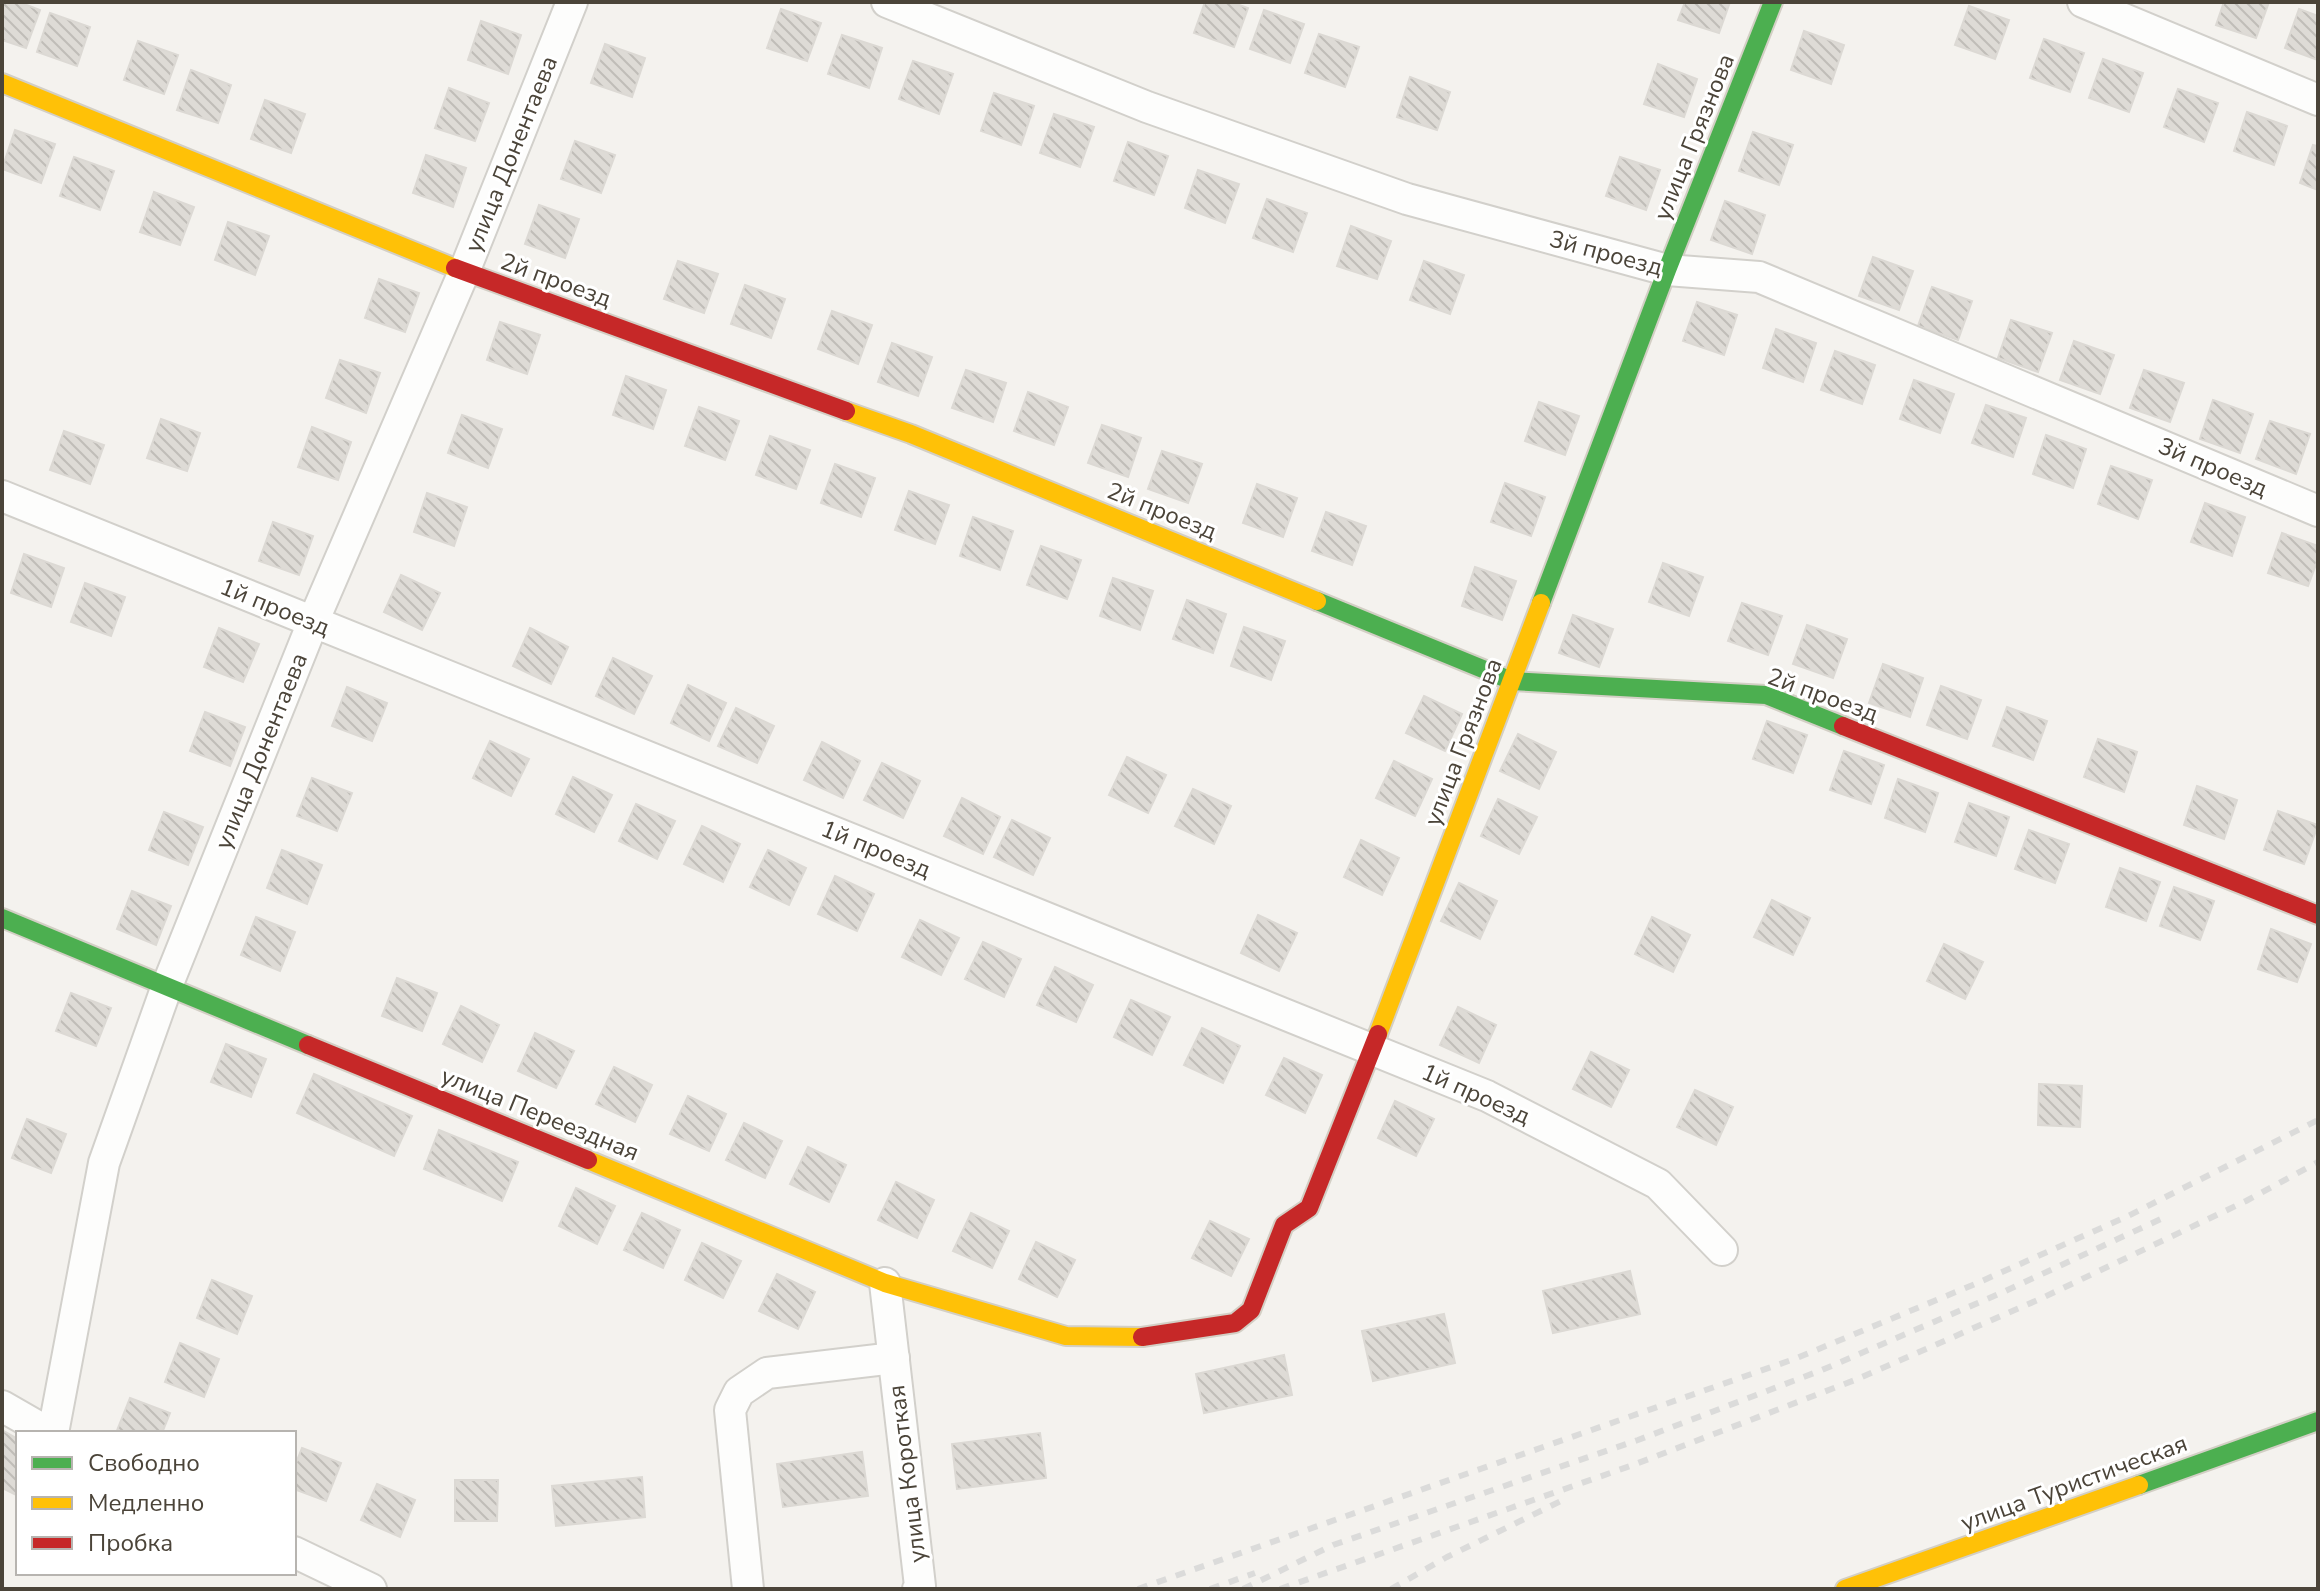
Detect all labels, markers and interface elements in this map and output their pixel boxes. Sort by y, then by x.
street label: улица Грязнова [1646,49,1742,225]
street label: улица Донентаева [457,51,565,257]
street label: 3й проезд [1546,223,1666,283]
street label: 2й проезд [496,245,616,315]
street label: 3й проезд [2153,430,2273,504]
street label: 2й проезд [1102,474,1222,548]
street label: 1й проезд [215,570,335,644]
street label: улица Донентаева [207,648,315,854]
street label: улица Грязнова [1416,654,1510,830]
street label: 2й проезд [1763,660,1883,730]
street label: 1й проезд [816,812,936,886]
street label: 1й проезд [1417,1056,1535,1132]
street label: улица Переездная [436,1060,644,1168]
street label: улица Короткая [880,1383,934,1565]
street label: улица Туристическая [1956,1427,2192,1539]
legend [16,1431,296,1575]
text: Свободно [88,1447,200,1479]
text: Медленно [88,1487,204,1519]
text: Пробка [88,1527,173,1559]

